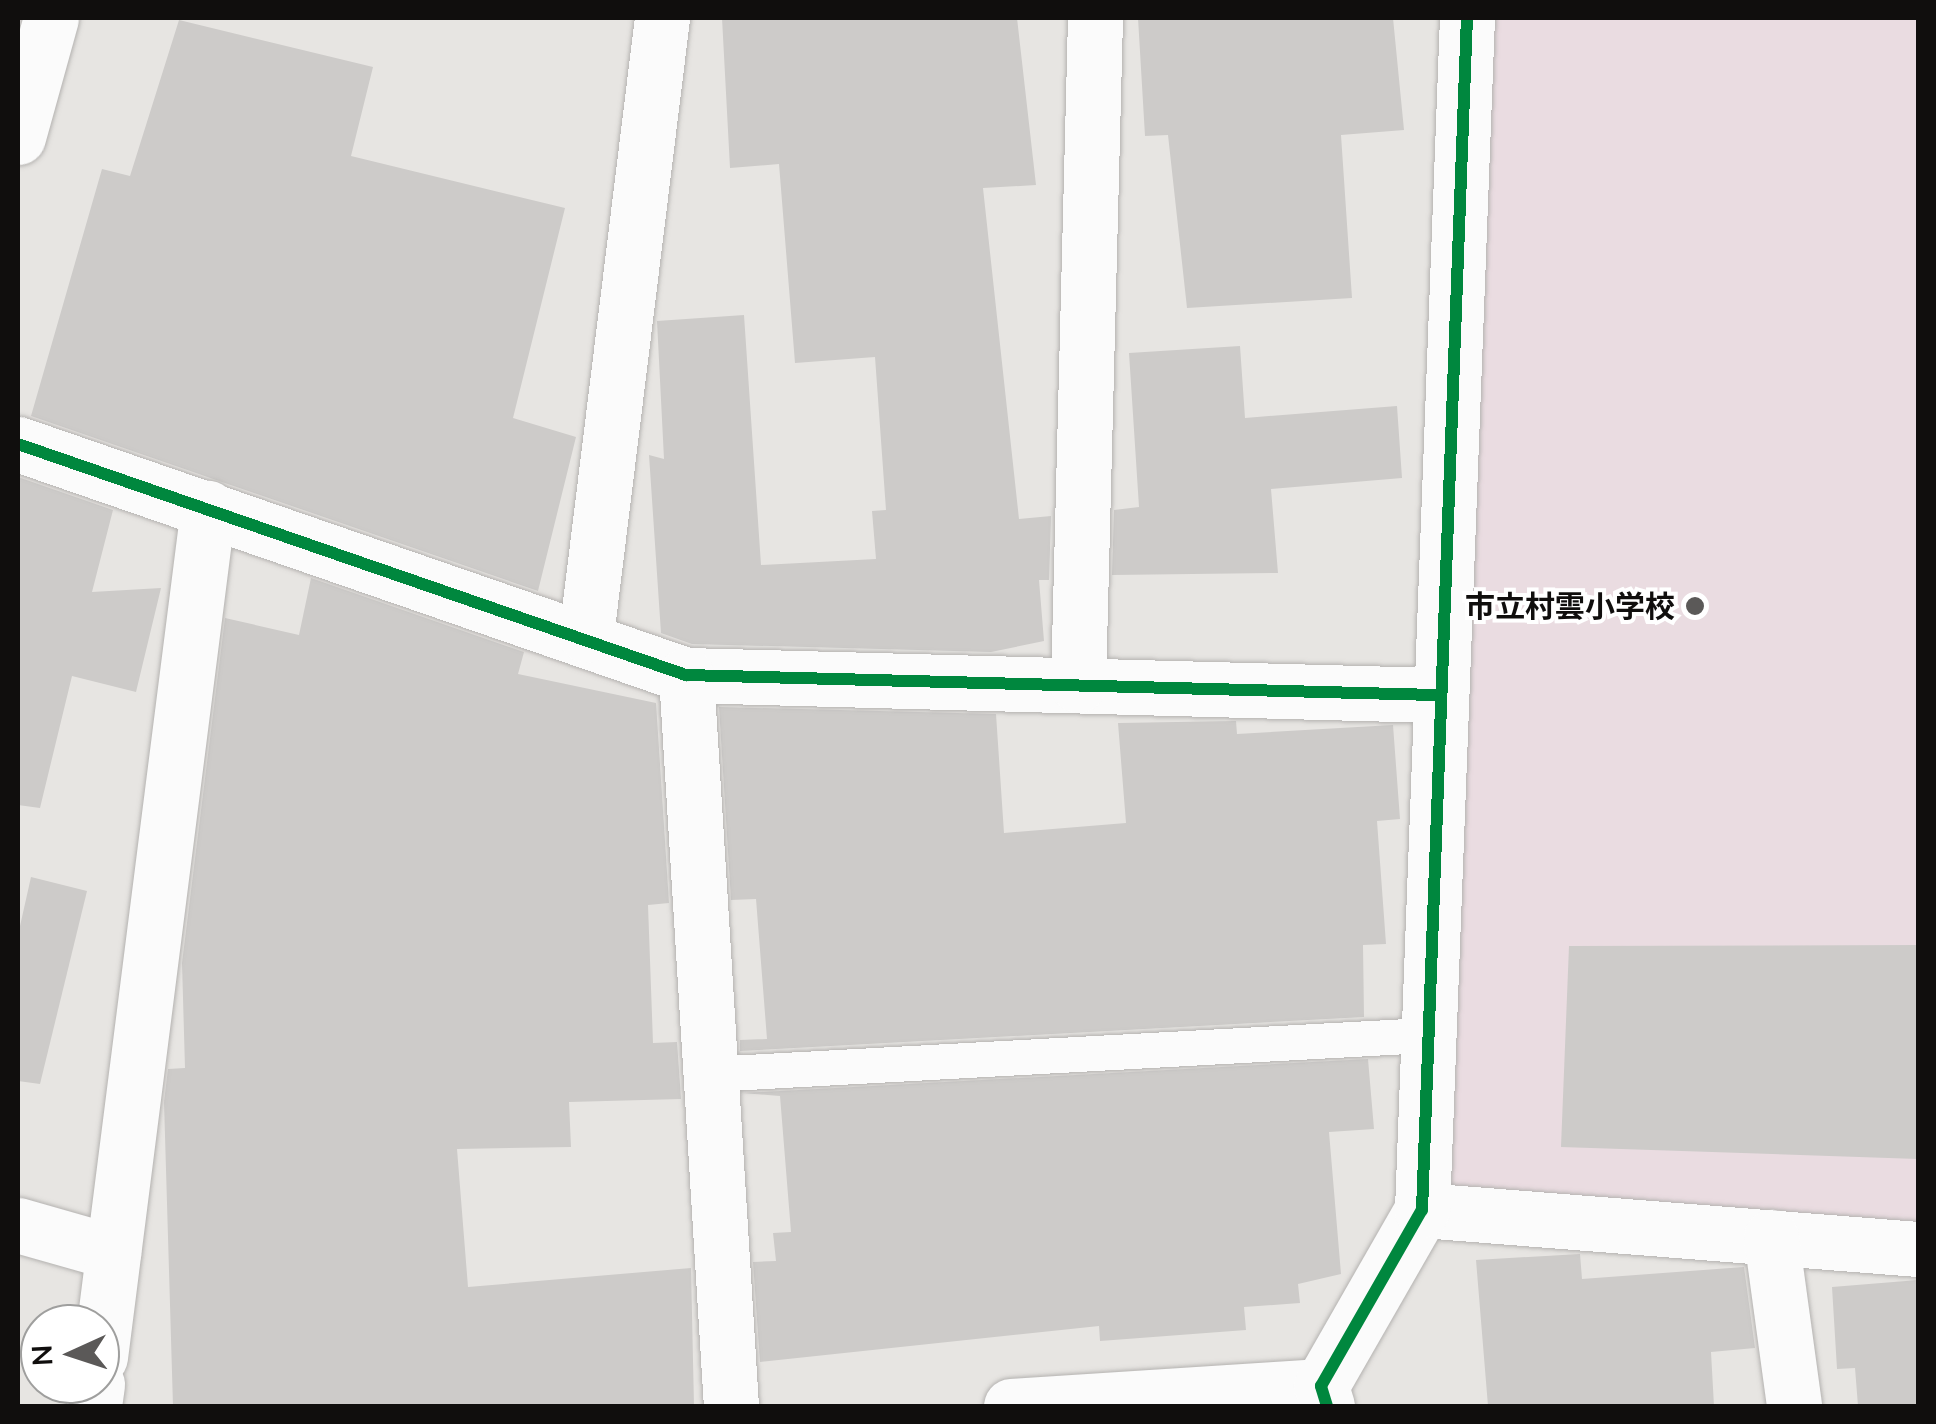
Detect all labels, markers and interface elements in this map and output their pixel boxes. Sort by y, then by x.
place label: 市立村雲小学校 [1465,588,1675,624]
marker: 市立村雲小学校 [1684,595,1706,617]
north arrow [20,1304,120,1404]
text: N [24,1344,60,1367]

